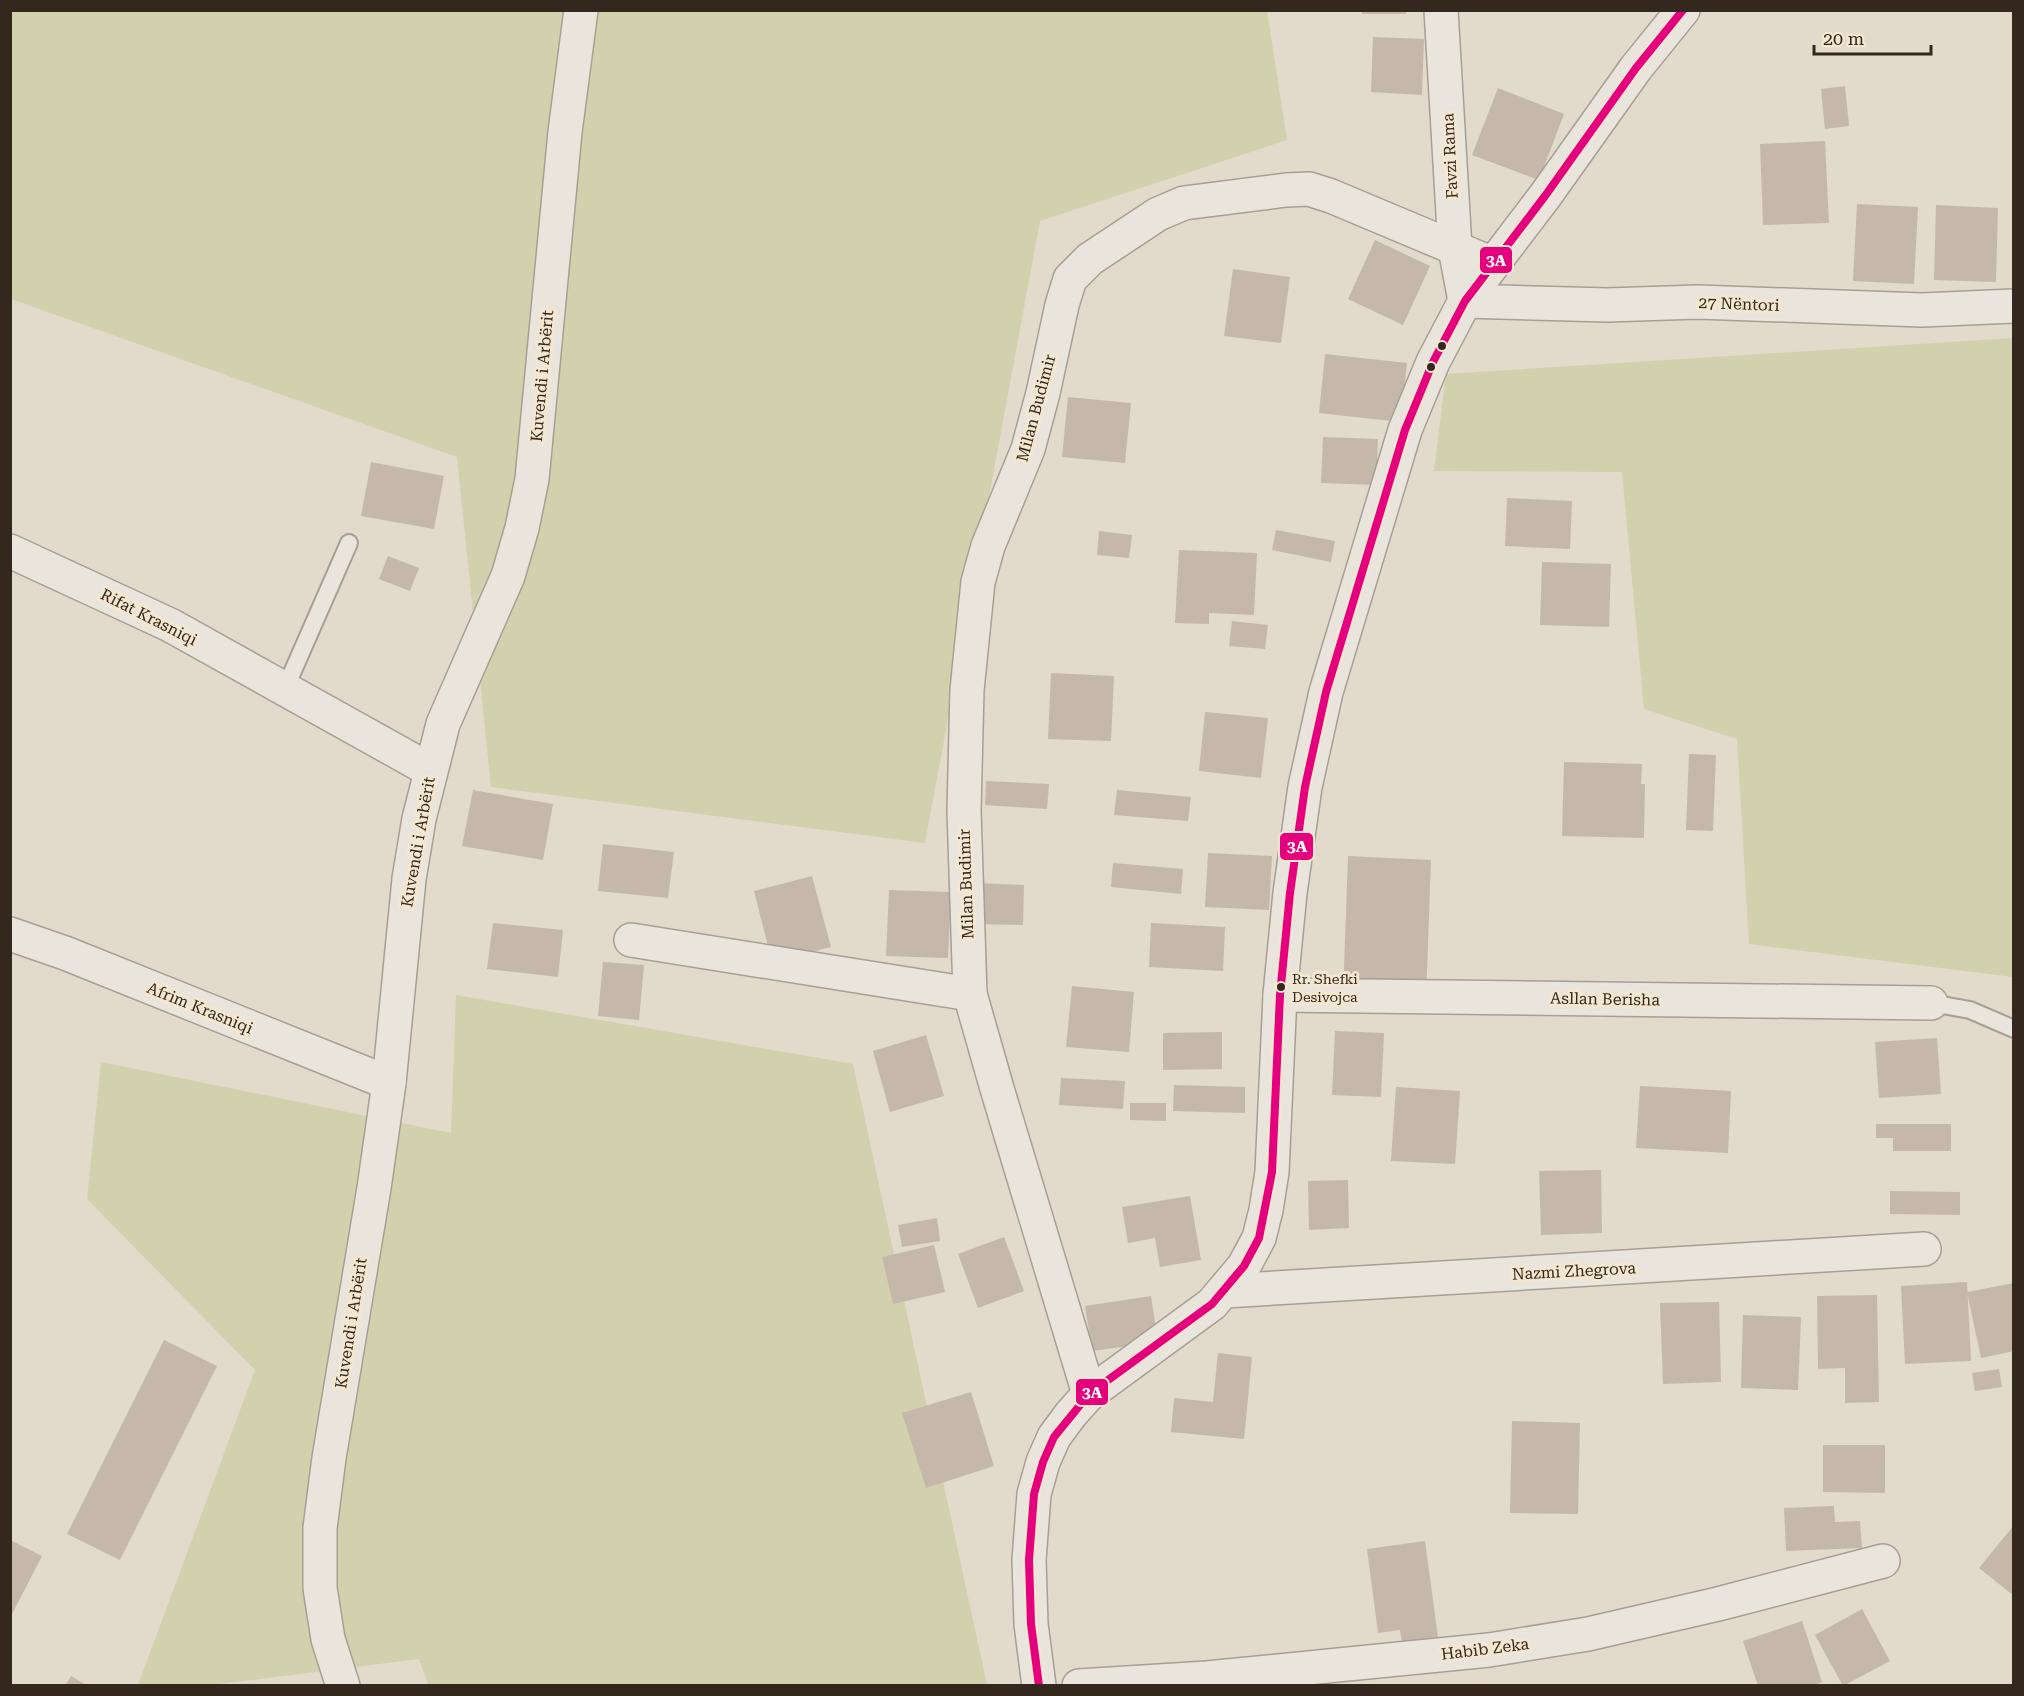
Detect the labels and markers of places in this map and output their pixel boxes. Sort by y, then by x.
unlabelled marker [1436,340,1448,352]
unlabelled marker [1425,361,1437,373]
place label: Rr. Shefki Desivojca [1292,971,1358,1005]
marker: Rr. Shefki Desivojca [1275,981,1287,993]

